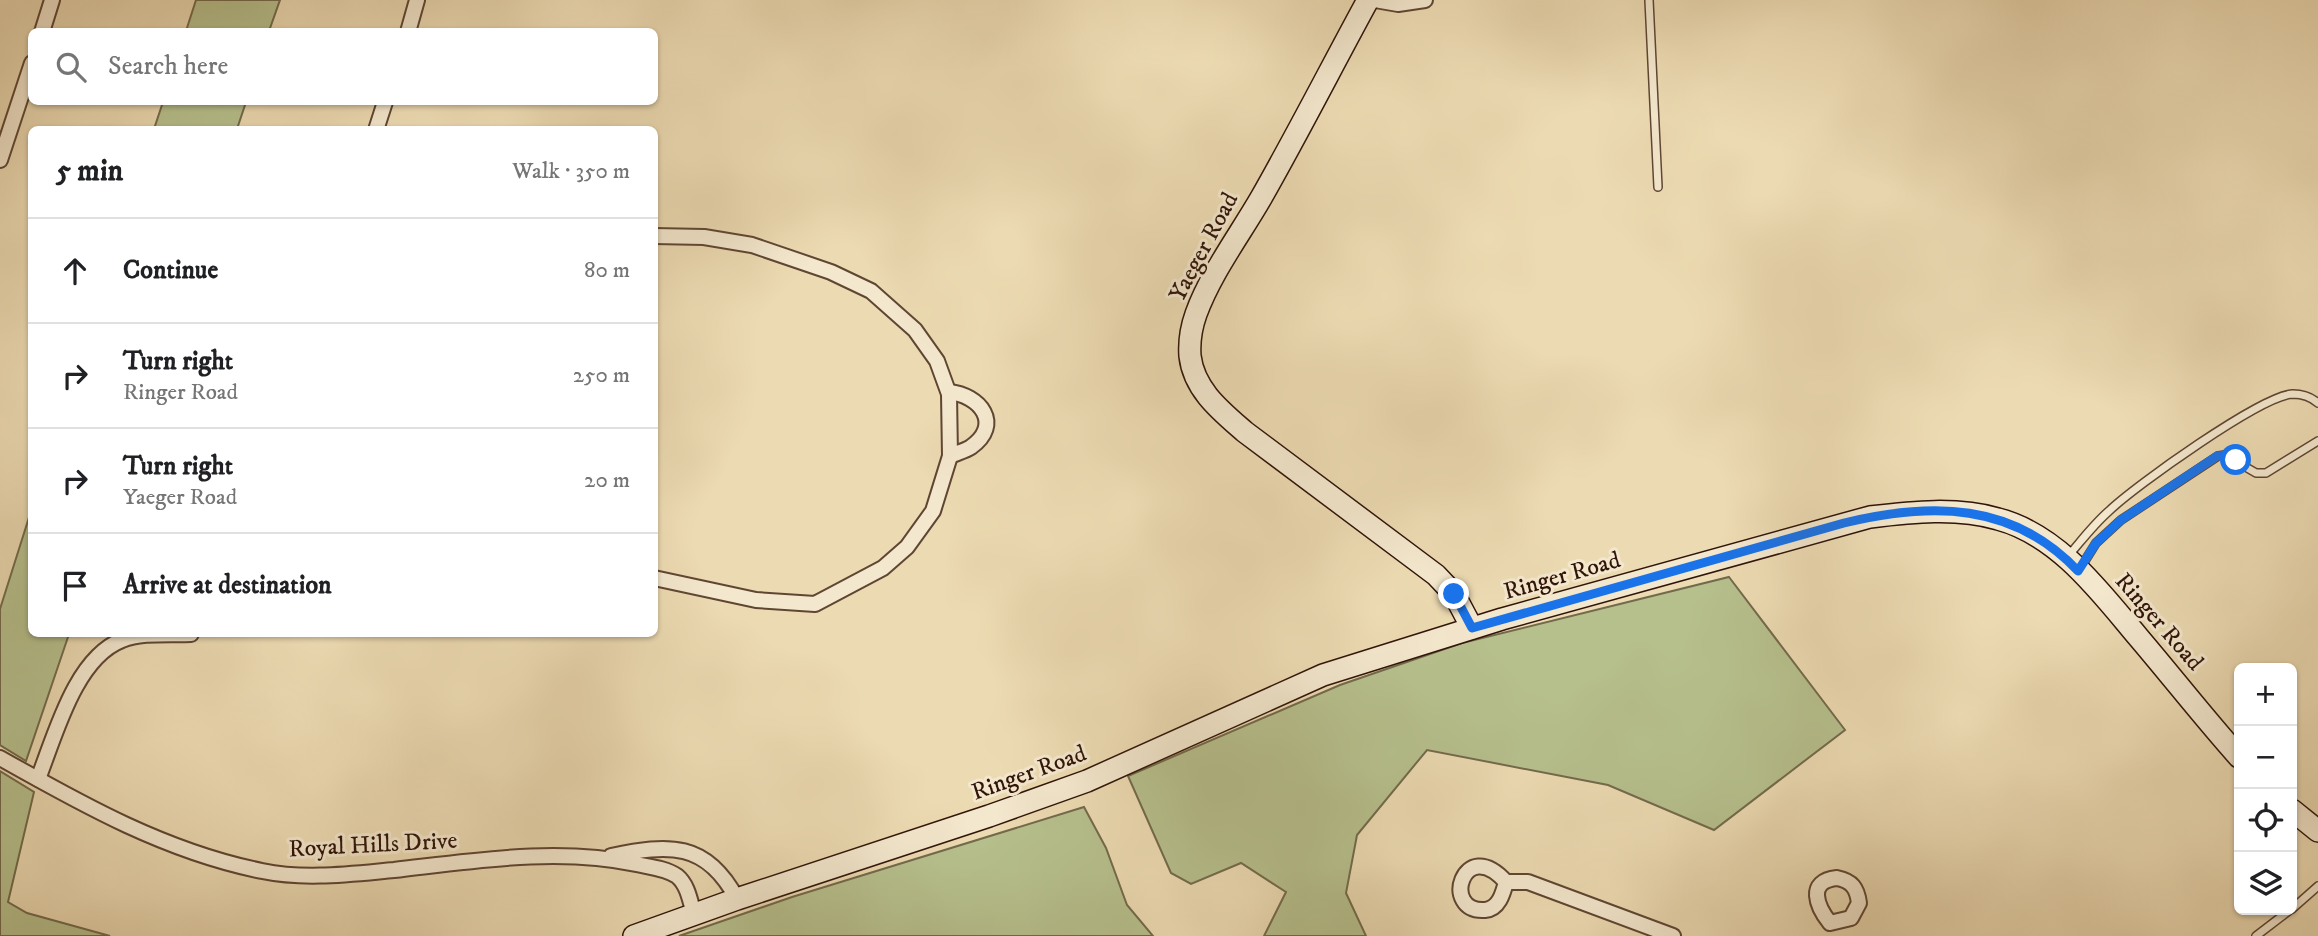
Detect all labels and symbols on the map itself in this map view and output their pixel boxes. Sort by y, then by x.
street label: Yaeger Road [1163,187,1245,307]
route start [2220,444,2251,475]
street label: Ringer Road [1500,545,1624,607]
street label: Ringer Road [2108,567,2210,677]
route end [1438,578,1469,609]
street label: Ringer Road [967,738,1091,808]
street label: Royal Hills Drive [288,826,458,864]

